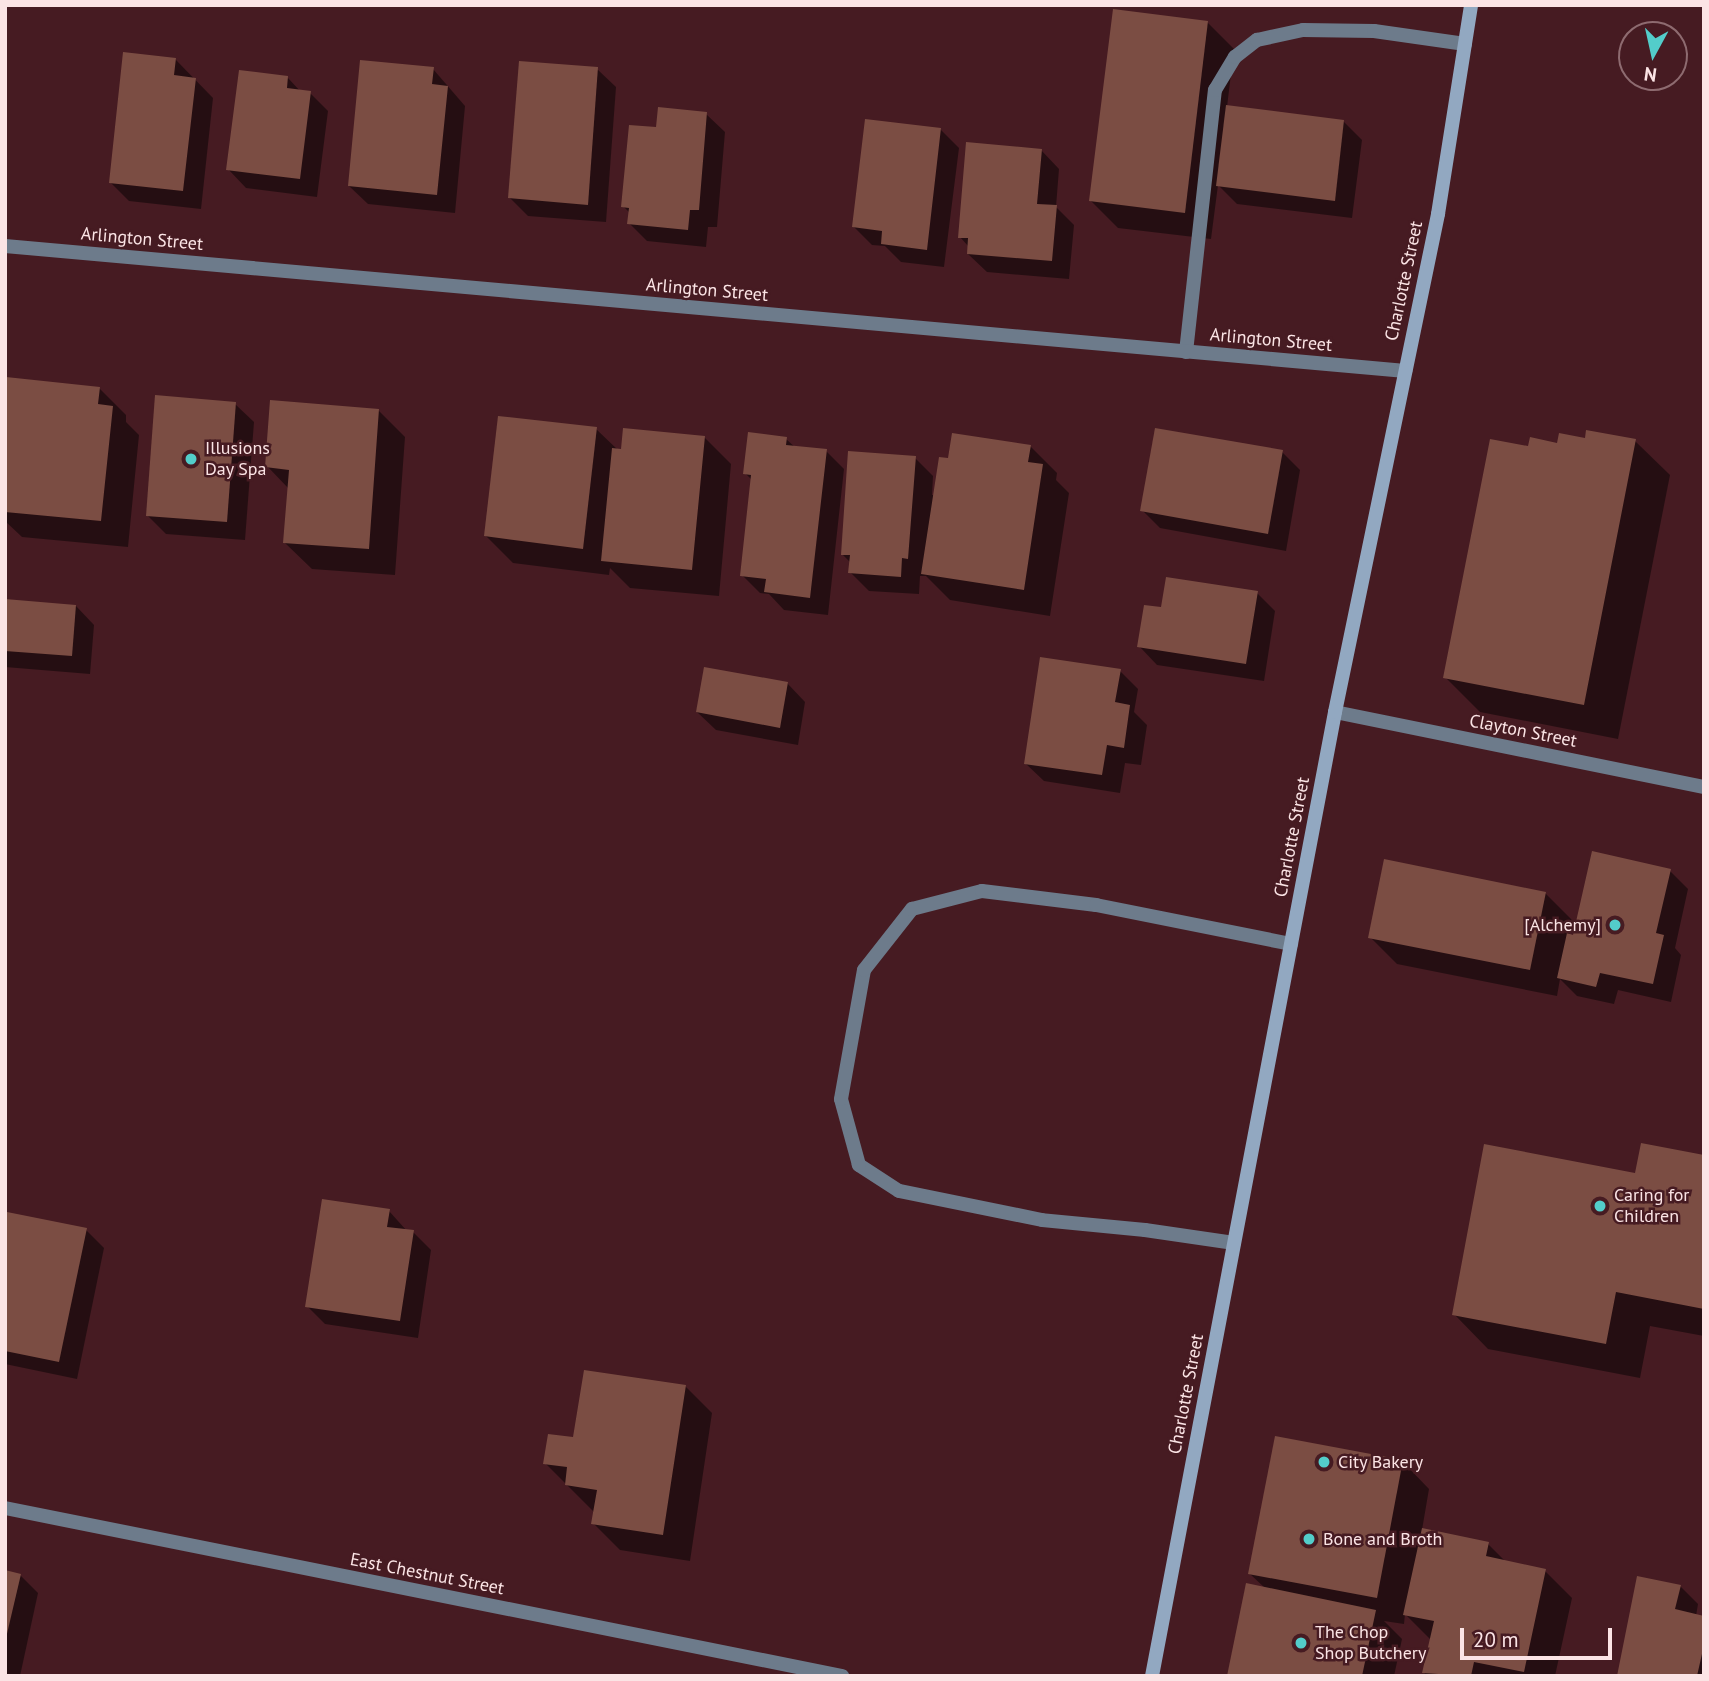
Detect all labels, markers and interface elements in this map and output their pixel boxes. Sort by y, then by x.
north arrow [1618,21,1688,91]
text: N [1643,62,1658,88]
street label: Charlotte Street [1381,219,1427,343]
street label: Arlington Street [80,223,204,255]
street label: Arlington Street [645,274,769,306]
street label: Arlington Street [1209,324,1333,356]
place label: Illusions Day Spa [205,438,270,480]
marker: Illusions Day Spa [183,451,199,467]
street label: Clayton Street [1467,710,1579,752]
street label: Charlotte Street [1270,775,1314,899]
place label: [Alchemy] [1524,914,1601,936]
marker: [Alchemy] [1607,917,1623,933]
place label: Caring for Children [1614,1185,1689,1228]
marker: Caring for Children [1592,1198,1608,1214]
street label: Charlotte Street [1164,1332,1208,1456]
place label: City Bakery [1338,1451,1424,1473]
marker: City Bakery [1316,1454,1332,1470]
place label: Bone and Broth [1323,1528,1442,1550]
marker: Bone and Broth [1301,1531,1317,1547]
street label: East Chestnut Street [348,1548,506,1600]
scale bar [1464,1614,1616,1658]
place label: The Chop Shop Butchery [1315,1622,1426,1664]
text: 20 m [1473,1626,1519,1653]
marker: The Chop Shop Butchery [1293,1635,1309,1651]

